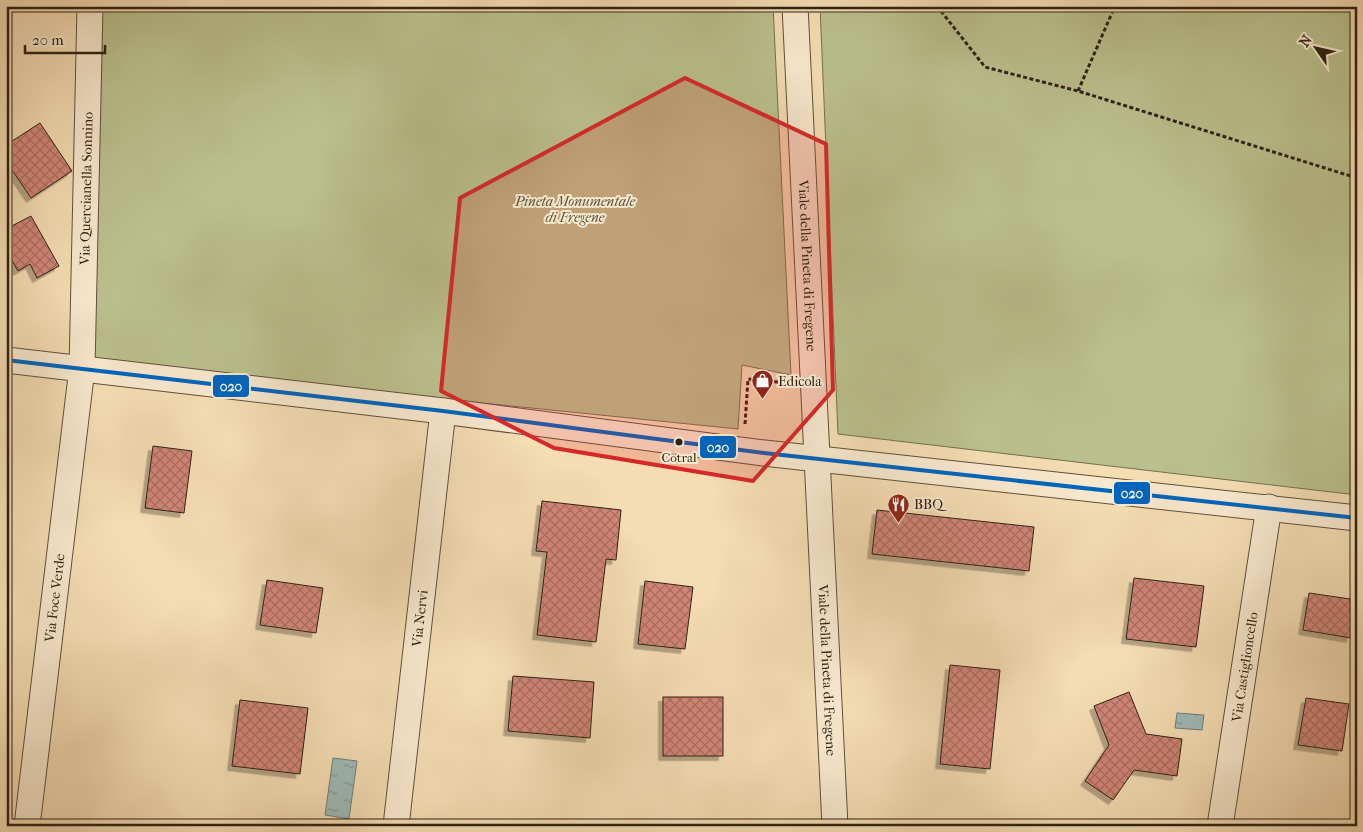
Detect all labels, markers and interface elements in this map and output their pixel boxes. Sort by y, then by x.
scale bar [25,22,105,54]
north arrow [1290,22,1340,72]
text: 20 m [32,31,64,49]
text: N [1296,32,1316,50]
street label: Via Quercianella Sonnino [76,112,96,266]
street label: Viale della Pineta di Fregene [795,178,820,352]
park label: Pineta Monumentale di Fregene [514,193,635,226]
shop icon: Edicola [750,369,774,400]
place label: Edicola [778,373,822,390]
line badge: 020 [212,374,250,398]
text: 020 [220,378,243,395]
line badge: 020 [699,435,737,459]
marker: Cotral [674,437,684,447]
text: 020 [707,439,730,456]
place label: Cotral [661,450,697,465]
line badge: 020 [1113,481,1151,505]
text: 020 [1121,485,1144,502]
restaurant icon: BBQ [886,492,910,523]
place label: BBQ [914,496,948,513]
street label: Via Foce Verde [41,552,68,644]
street label: Viale della Pineta di Fregene [815,583,840,757]
street label: Via Nervi [408,589,431,649]
street label: Via Castiglioncello [1227,611,1261,724]

